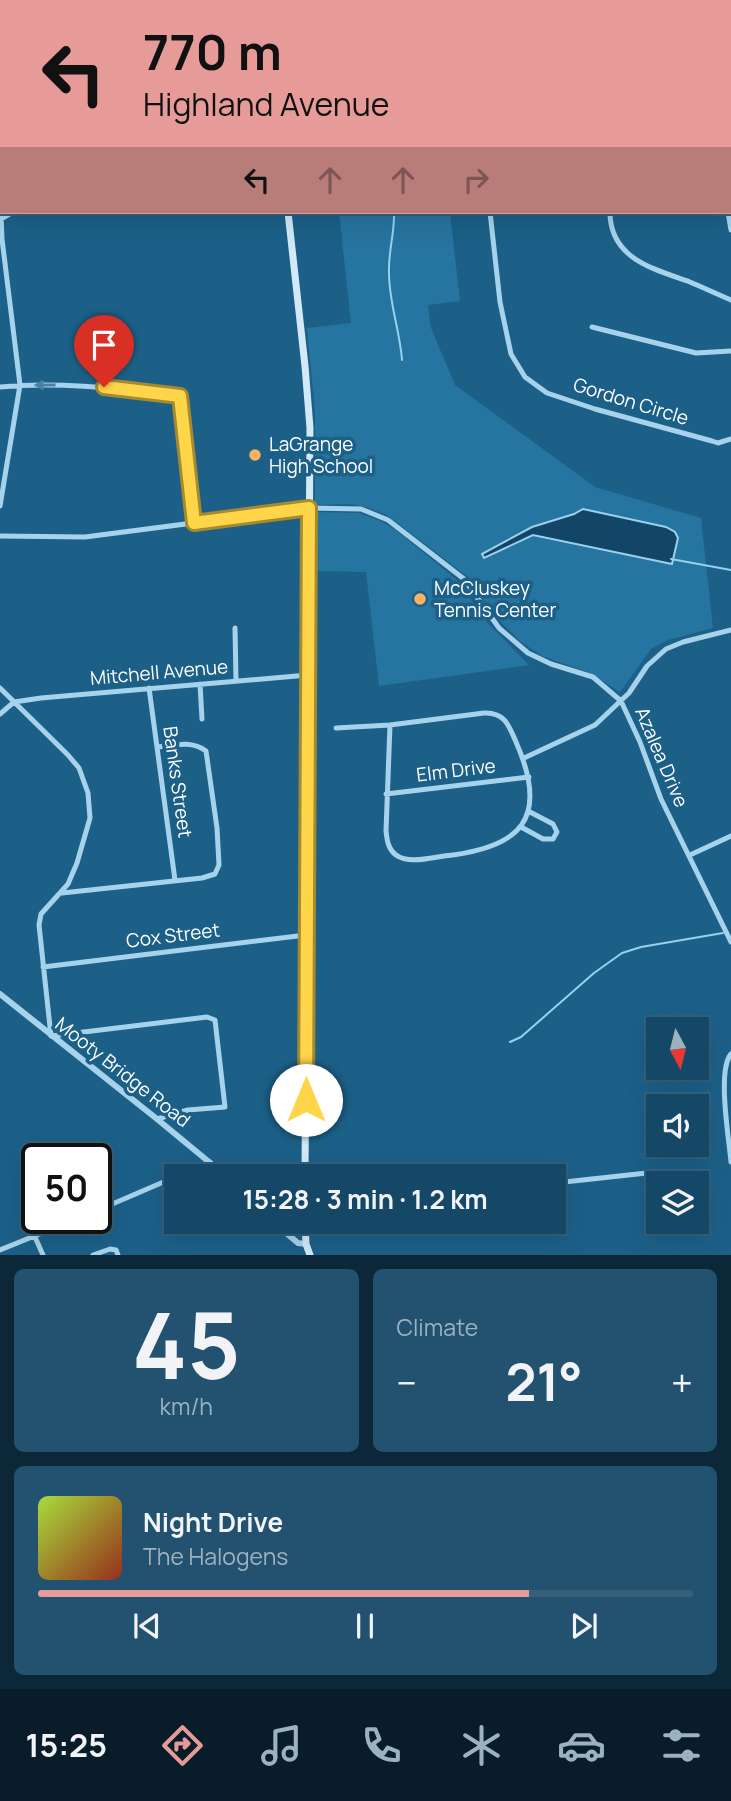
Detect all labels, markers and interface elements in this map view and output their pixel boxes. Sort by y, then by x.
text: 770 m [143,18,282,85]
icon: left [28,28,119,119]
text: Highland Avenue [143,82,389,126]
icon: left [238,161,276,199]
icon: ahead [311,161,349,199]
icon: ahead [384,161,422,199]
icon: right [457,161,495,199]
pin [74,315,134,387]
icon: arrive [85,326,123,364]
street label: Gordon Circle [570,371,692,431]
one-way arrow [34,379,56,391]
place label: LaGrange High School [269,431,373,479]
marker: LaGrange High School [247,447,263,463]
place label: McCluskey Tennis Center [434,575,556,623]
marker: McCluskey Tennis Center [412,591,428,607]
street label: Mitchell Avenue [89,653,229,691]
street label: Azalea Drive [629,703,695,811]
street label: Banks Street [157,725,199,839]
street label: Elm Drive [415,752,497,788]
street label: Cox Street [125,916,221,954]
street label: Mooty Bridge Road [50,1011,196,1133]
north arrow [646,1017,709,1080]
map controls [646,1017,709,1234]
position arrow [269,1063,343,1137]
button: sound [646,1094,709,1157]
speed limit sign: 50 [21,1143,112,1234]
button: layers [646,1171,709,1234]
text: 15:28 · 3 min · 1.2 km [242,1181,488,1217]
text: 45 [132,1282,241,1406]
text: Climate [397,1311,478,1343]
text: 21° [505,1346,583,1417]
text: − [397,1356,417,1408]
text: + [671,1356,693,1408]
text: km/h [160,1390,213,1422]
text: Night Drive [143,1504,283,1540]
text: The Halogens [143,1540,288,1572]
icon: previous [128,1607,166,1645]
icon: pause [346,1607,384,1645]
icon: next [565,1607,603,1645]
icon: directions [158,1721,207,1770]
icon: music [257,1721,306,1770]
icon: phone [357,1721,406,1770]
icon: climate [457,1721,506,1770]
icon: car [557,1721,606,1770]
icon: filters [657,1721,706,1770]
text: 15:25 [25,1723,107,1767]

